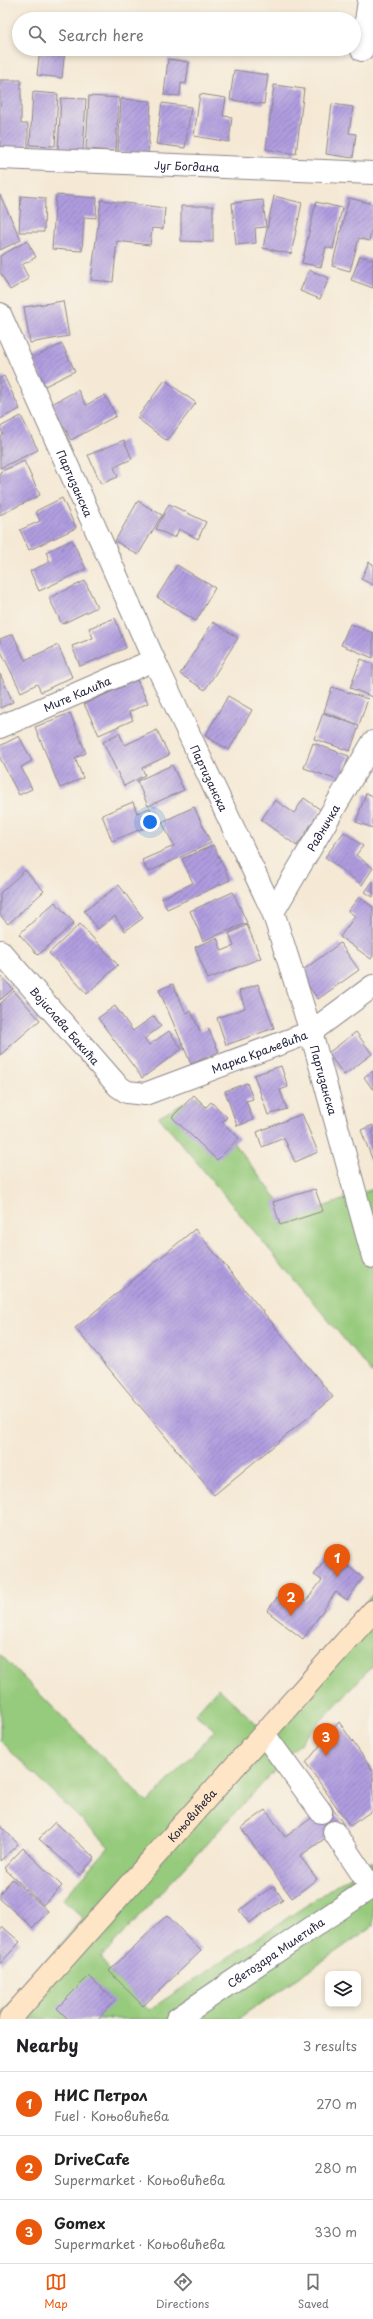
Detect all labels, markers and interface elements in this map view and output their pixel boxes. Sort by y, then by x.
search box [12,12,361,56]
icon: search [26,23,48,45]
text: Search here [58,23,144,46]
street label: Југ Богдана [154,156,220,175]
street label: Партизанска [53,447,98,519]
street label: Мите Калића [41,671,113,716]
street label: Партизанска [187,742,233,814]
street label: Радничка [302,801,343,854]
your location [140,812,160,832]
street label: Војислава Бакића [26,983,104,1068]
street label: Марка Краљевића [209,1026,309,1077]
street label: Партизанска [306,1043,342,1117]
pin: 1 [324,1544,350,1577]
pin: 2 [278,1583,304,1616]
pin: 3 [313,1723,339,1756]
street label: Коњовићева [163,1785,220,1845]
street label: Светозара Милетића [223,1913,328,1991]
map controls [325,1971,361,2007]
button: layers [325,1971,361,2007]
text: Nearby [16,2032,78,2058]
text: 3 results [303,2036,357,2055]
text: НИС Петрол [54,2083,148,2106]
text: 1 [26,2094,32,2113]
text: 270 m [316,2094,357,2113]
text: Fuel · Коњовићева [54,2106,169,2125]
text: DriveCafe [54,2147,130,2170]
text: 2 [24,2158,34,2177]
text: 280 m [315,2158,357,2177]
text: Supermarket · Коњовићева [54,2170,225,2189]
text: Gomex [54,2211,105,2234]
text: 3 [25,2222,33,2241]
text: 330 m [314,2222,357,2241]
text: Supermarket · Коњовићева [54,2234,225,2253]
tab: Map [44,2271,68,2312]
tab: Directions [156,2271,209,2312]
tab: Saved [298,2271,329,2312]

